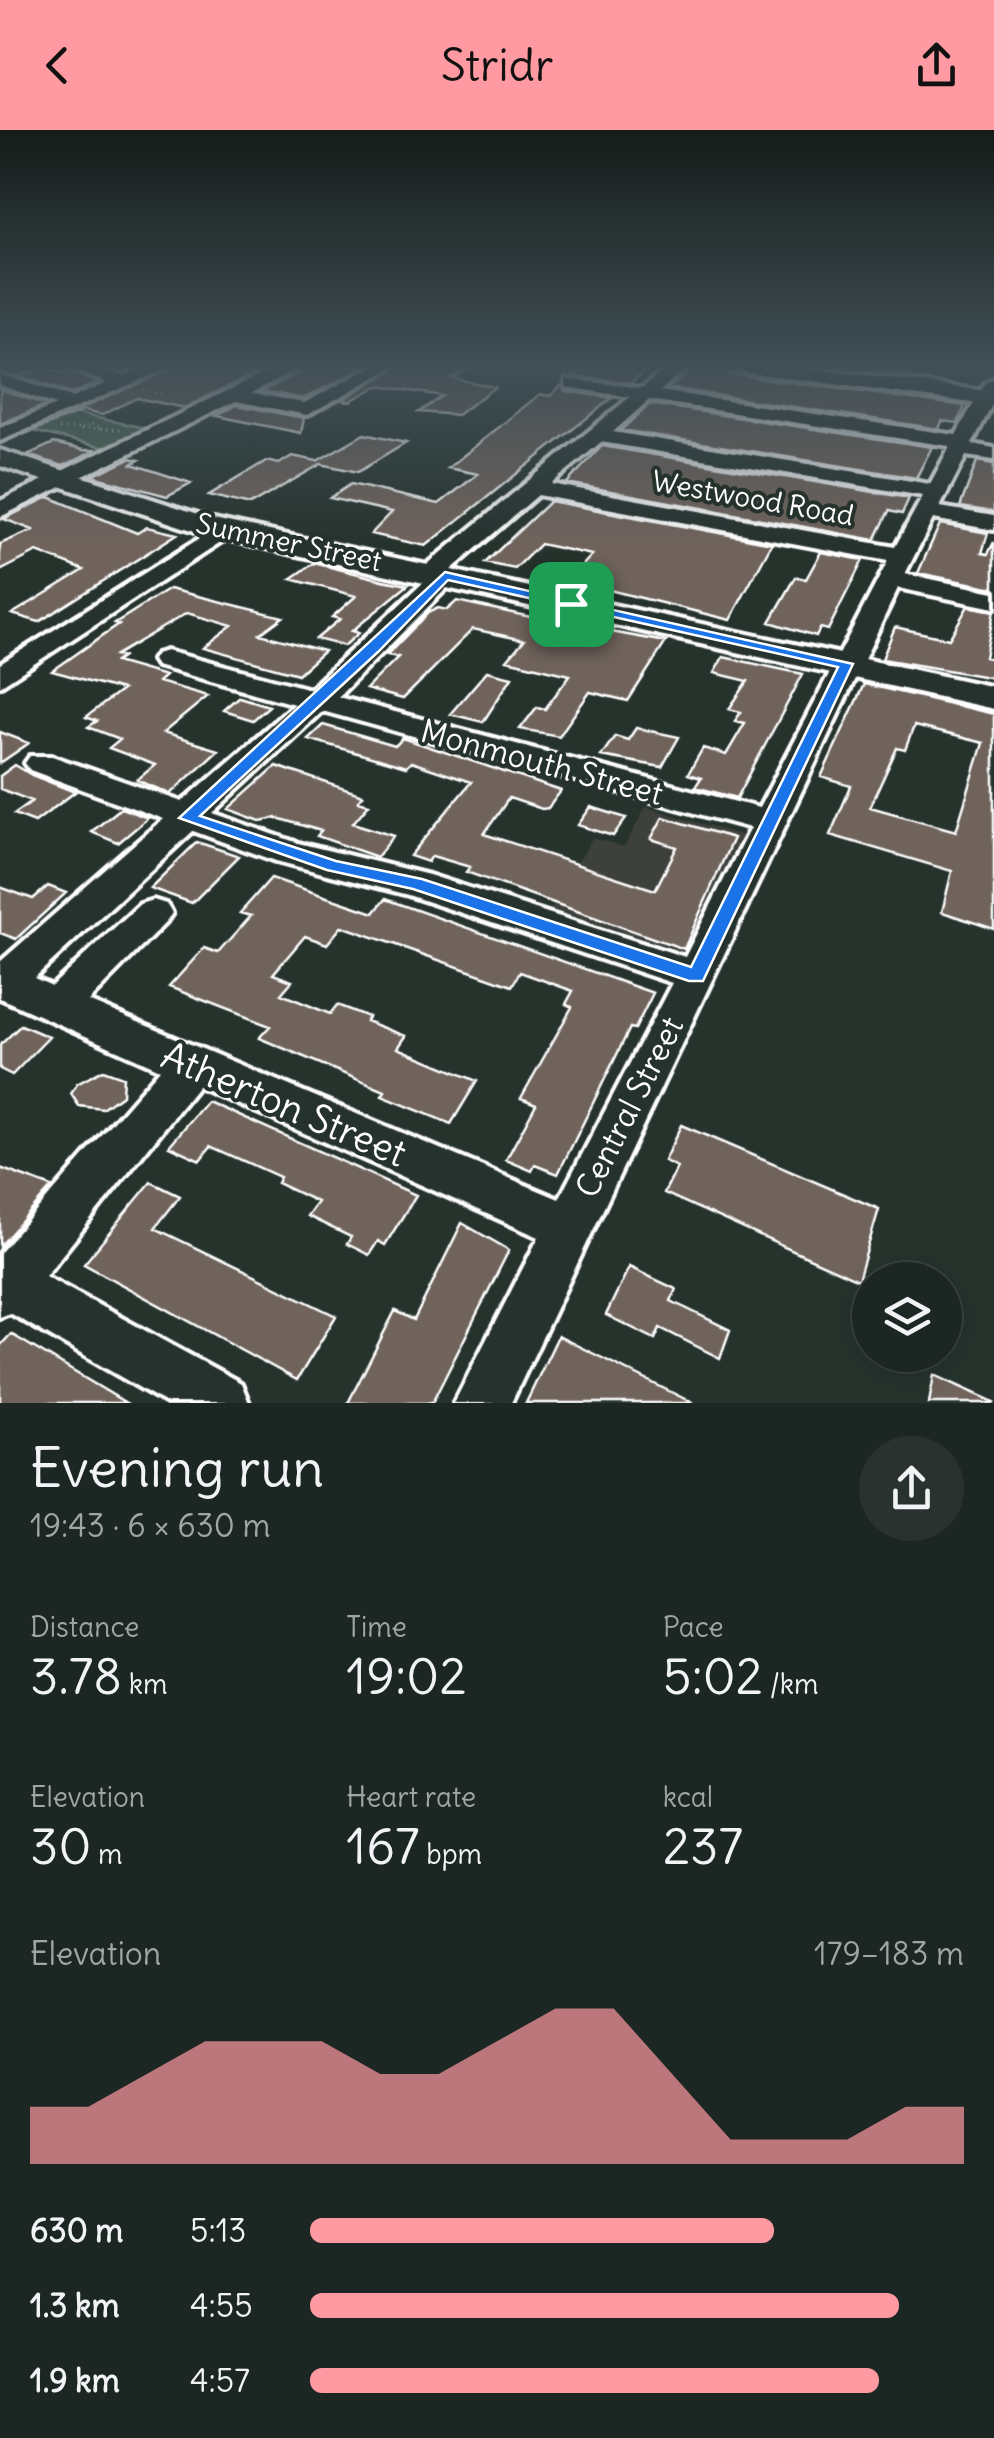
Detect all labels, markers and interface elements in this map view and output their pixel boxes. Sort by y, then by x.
text: Stridr [441,37,553,93]
icon: back [30,38,85,93]
icon: share [909,38,964,93]
street label: Westwood Road [649,463,857,533]
street label: Summer Street [193,505,385,579]
pin [529,562,614,647]
icon: arrive [544,577,599,632]
street label: Monmouth Street [416,710,668,814]
street label: Central Street [566,1009,692,1204]
street label: Atherton Street [155,1031,414,1177]
map controls [852,1262,962,1372]
button: layers [852,1262,962,1372]
text: Evening run [30,1433,324,1502]
button: share [859,1436,964,1541]
text: 19:43 · 6 × 630 m [30,1505,271,1546]
text: Distance [30,1609,139,1645]
text: Time [346,1609,407,1645]
text: Pace [663,1609,724,1645]
text: 3.78 [30,1645,122,1708]
text: 19:02 [346,1645,467,1708]
text: 5:02 [663,1645,763,1708]
text: km [122,1666,168,1702]
text: /km [763,1666,819,1702]
text: Elevation [30,1779,145,1815]
text: Heart rate [346,1779,476,1815]
text: kcal [663,1779,713,1815]
text: 30 [30,1815,91,1878]
text: 167 [346,1815,420,1878]
text: 237 [663,1815,743,1878]
text: m [91,1836,123,1872]
text: bpm [420,1836,482,1872]
text: Elevation [30,1933,161,1974]
text: 179–183 m [814,1933,964,1974]
text: 630 m [30,2210,123,2251]
text: 5:13 [190,2210,247,2251]
text: 1.3 km [30,2285,120,2326]
text: 4:55 [190,2285,253,2326]
text: 1.9 km [30,2360,120,2401]
text: 4:57 [190,2360,250,2401]

